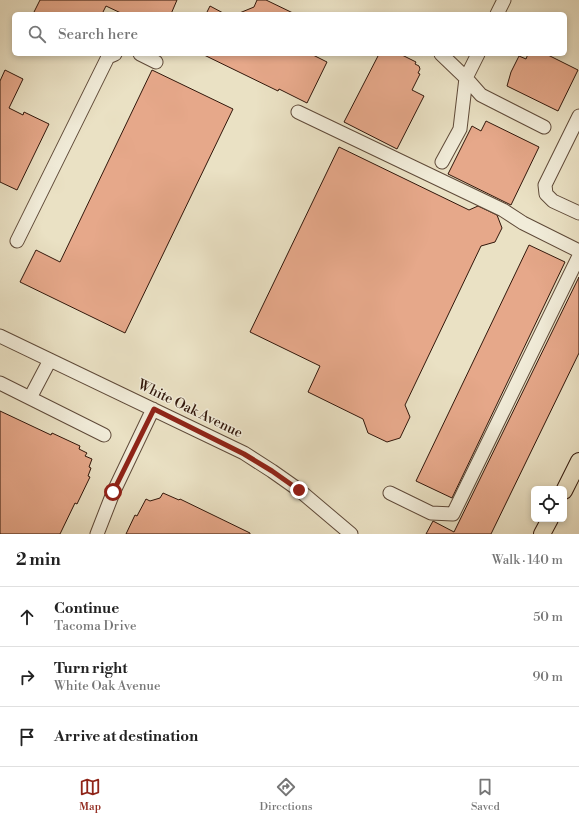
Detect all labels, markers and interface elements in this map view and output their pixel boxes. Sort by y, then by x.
search box [12,12,567,56]
icon: search [26,23,48,45]
text: Search here [58,25,138,44]
street label: White Oak Avenue [134,375,245,442]
route end [290,481,308,499]
route start [104,483,122,501]
map controls [531,486,567,522]
button: locate [531,486,567,522]
text: 2 min [16,549,61,571]
text: Walk · 140 m [492,552,563,568]
text: Continue [54,599,119,618]
icon: ahead [16,606,38,628]
text: 50 m [533,609,563,625]
text: Tacoma Drive [54,618,137,634]
text: Turn right [54,659,128,678]
icon: right [16,666,38,688]
text: 90 m [532,669,563,685]
text: White Oak Avenue [54,678,160,694]
icon: arrive [16,726,38,748]
text: Arrive at destination [54,727,198,746]
tab: Map [79,776,101,814]
tab: Directions [260,776,313,814]
tab: Saved [471,776,500,814]

